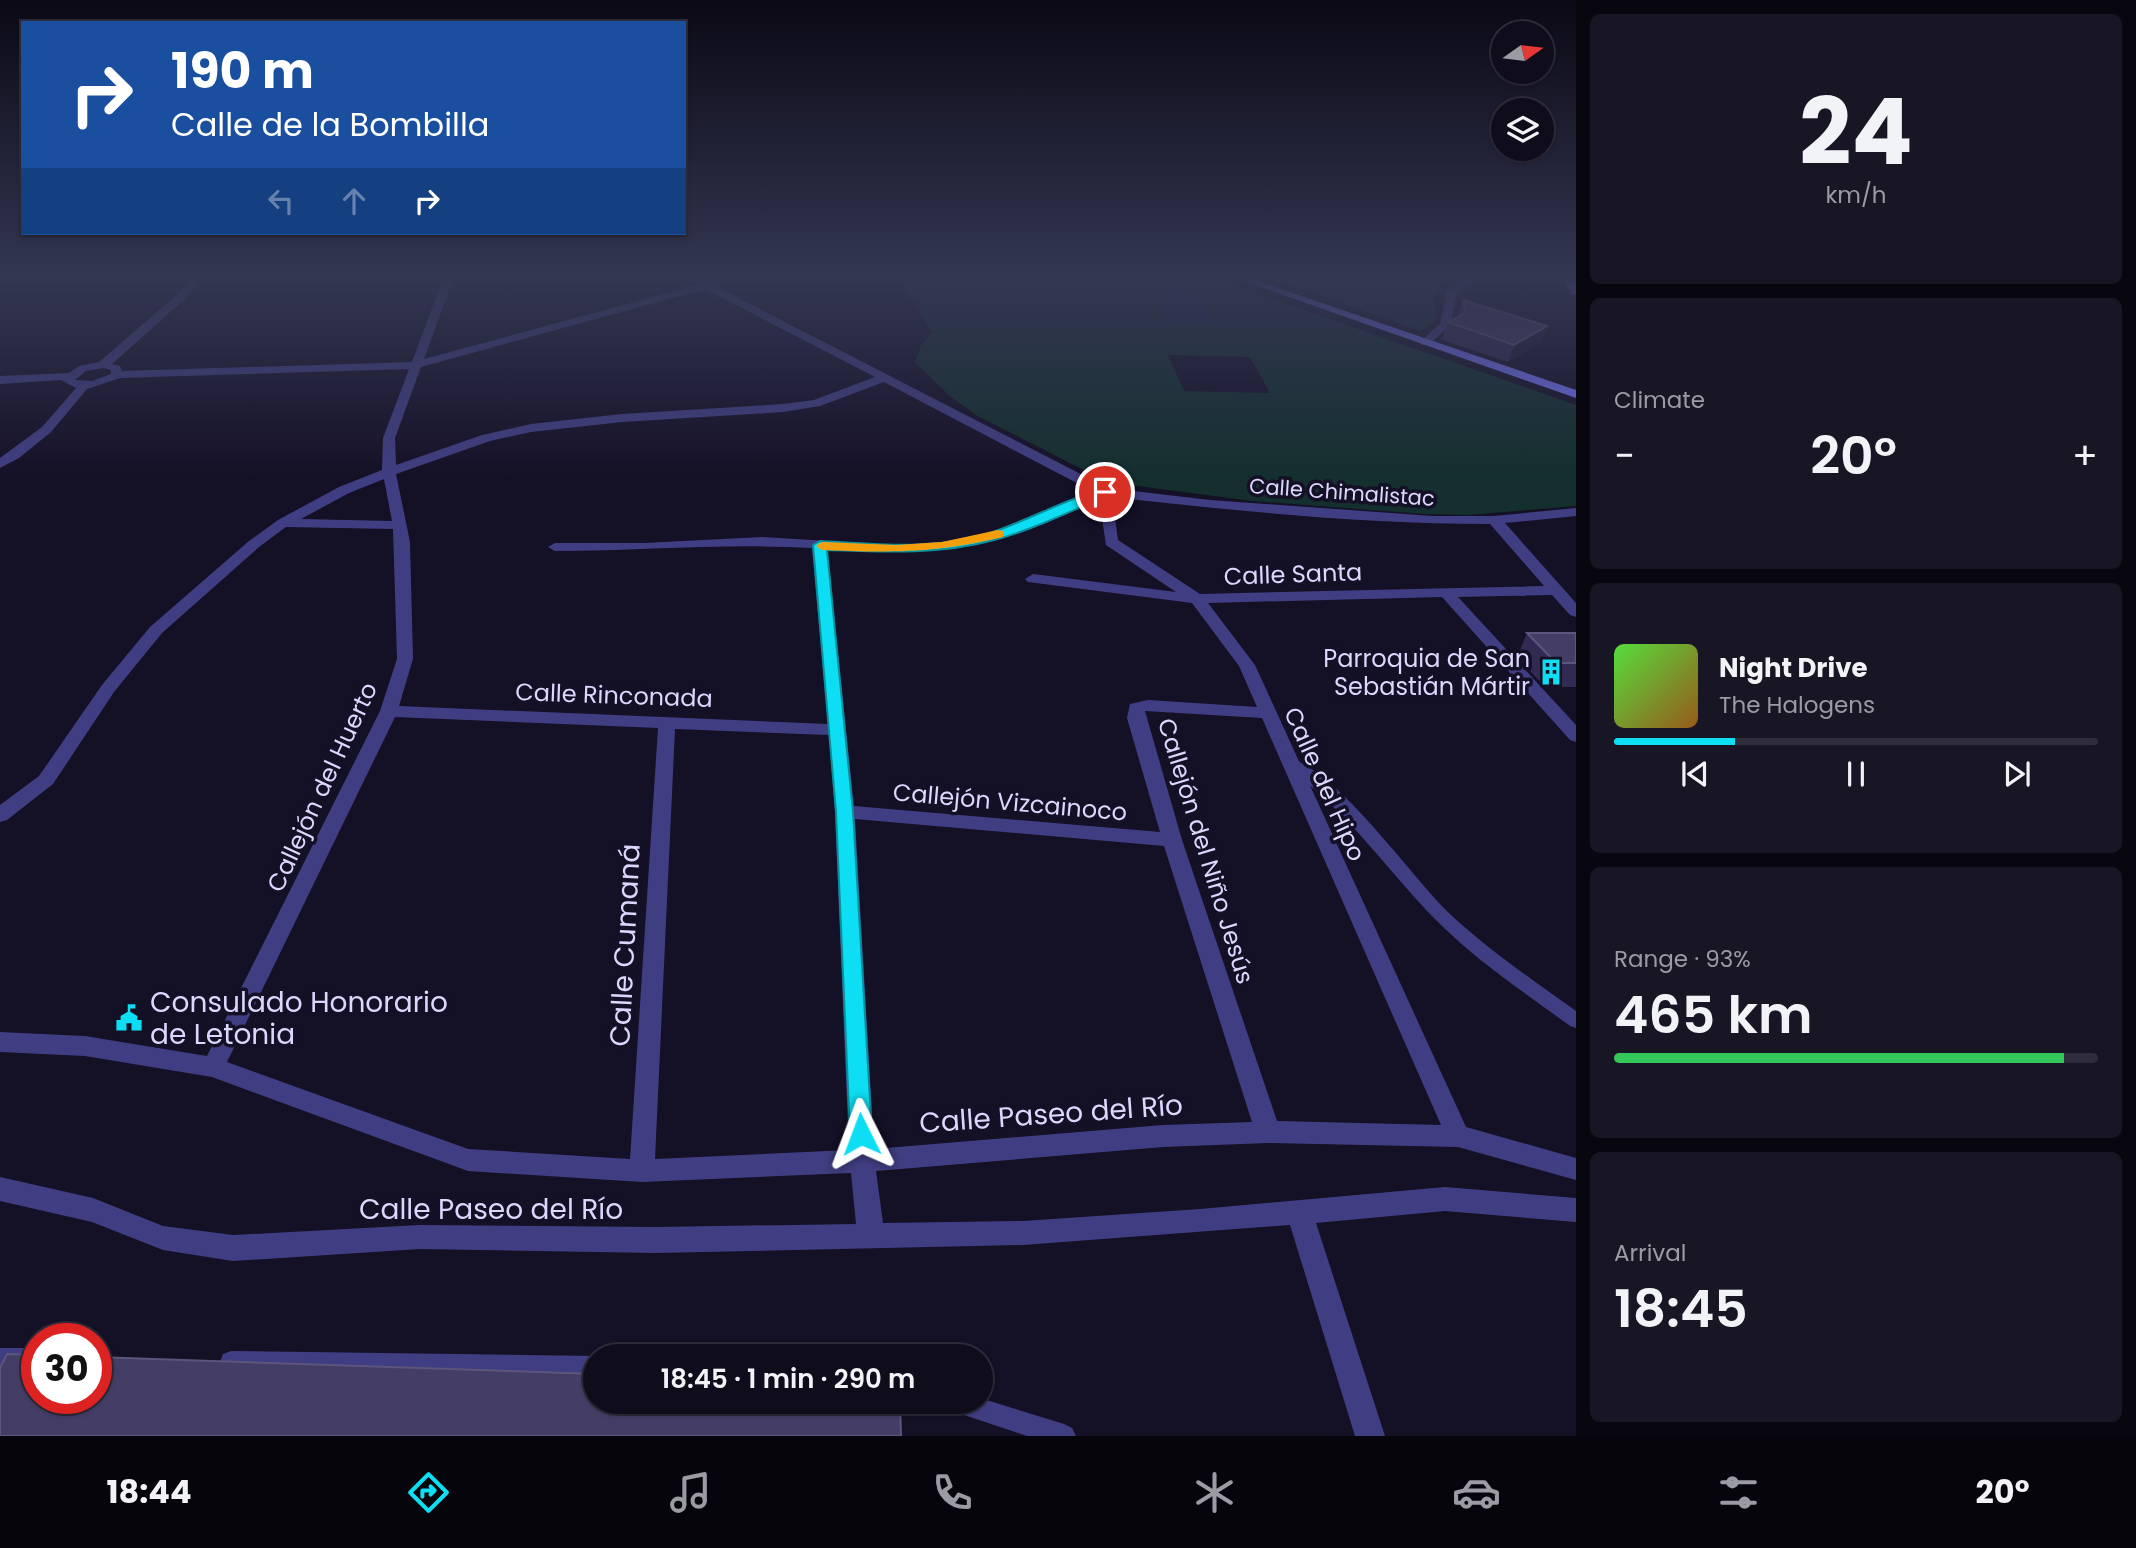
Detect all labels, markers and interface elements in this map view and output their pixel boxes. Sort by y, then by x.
north arrow [1491,21,1554,84]
map controls [1491,21,1554,161]
text: 190 m [171,37,314,105]
icon: right [56,49,147,140]
text: 24 [1799,68,1913,196]
button: layers [1491,98,1554,161]
text: Calle de la Bombilla [171,102,489,147]
text: km/h [1825,179,1887,211]
icon: left [262,182,300,220]
icon: ahead [335,182,373,220]
icon: right [408,182,446,220]
text: Climate [1614,384,1705,416]
text: 20° [1810,419,1897,492]
text: − [1614,429,1635,482]
text: + [2072,429,2098,482]
pin [1075,462,1135,522]
street label: Calle Chimalistac [1248,471,1436,513]
icon: arrive [1086,473,1124,511]
street label: Calle Santa [1223,555,1363,593]
place label: Parroquia de San Sebastián Mártir [1323,642,1530,703]
text: Night Drive [1719,650,1867,686]
building icon: Parroquia de San Sebastián Mártir [1536,657,1566,687]
street label: Calle Rinconada [515,675,713,715]
street label: Callejón del Huerto [259,677,385,897]
text: The Halogens [1719,689,1875,721]
street label: Calle del Hipo [1276,702,1374,866]
street label: Callejón del Niño Jesús [1150,714,1262,988]
icon: previous [1676,755,1714,793]
icon: pause [1837,755,1875,793]
icon: next [1998,755,2036,793]
street label: Callejón Vizcainoco [892,775,1128,829]
street label: Calle Cumaná [600,842,650,1048]
text: Range · 93% [1614,943,1751,975]
text: 465 km [1614,978,1812,1051]
place label: Consulado Honorario de Letonia [150,983,448,1054]
public building icon: Consulado Honorario de Letonia [114,1003,144,1033]
street label: Calle Paseo del Río [918,1085,1184,1143]
position arrow [824,1097,898,1171]
street label: Calle Paseo del Río [359,1190,623,1229]
text: Arrival [1614,1237,1686,1269]
text: 18:45 [1614,1272,1748,1345]
speed limit sign: 30 [21,1323,112,1414]
text: 18:45 · 1 min · 290 m [661,1361,915,1397]
icon: directions [404,1468,453,1517]
icon: music [666,1468,715,1517]
icon: phone [928,1468,977,1517]
icon: climate [1190,1468,1239,1517]
icon: car [1452,1468,1501,1517]
icon: filters [1714,1468,1763,1517]
text: 18:44 [106,1469,192,1514]
text: 20° [1976,1469,2029,1514]

